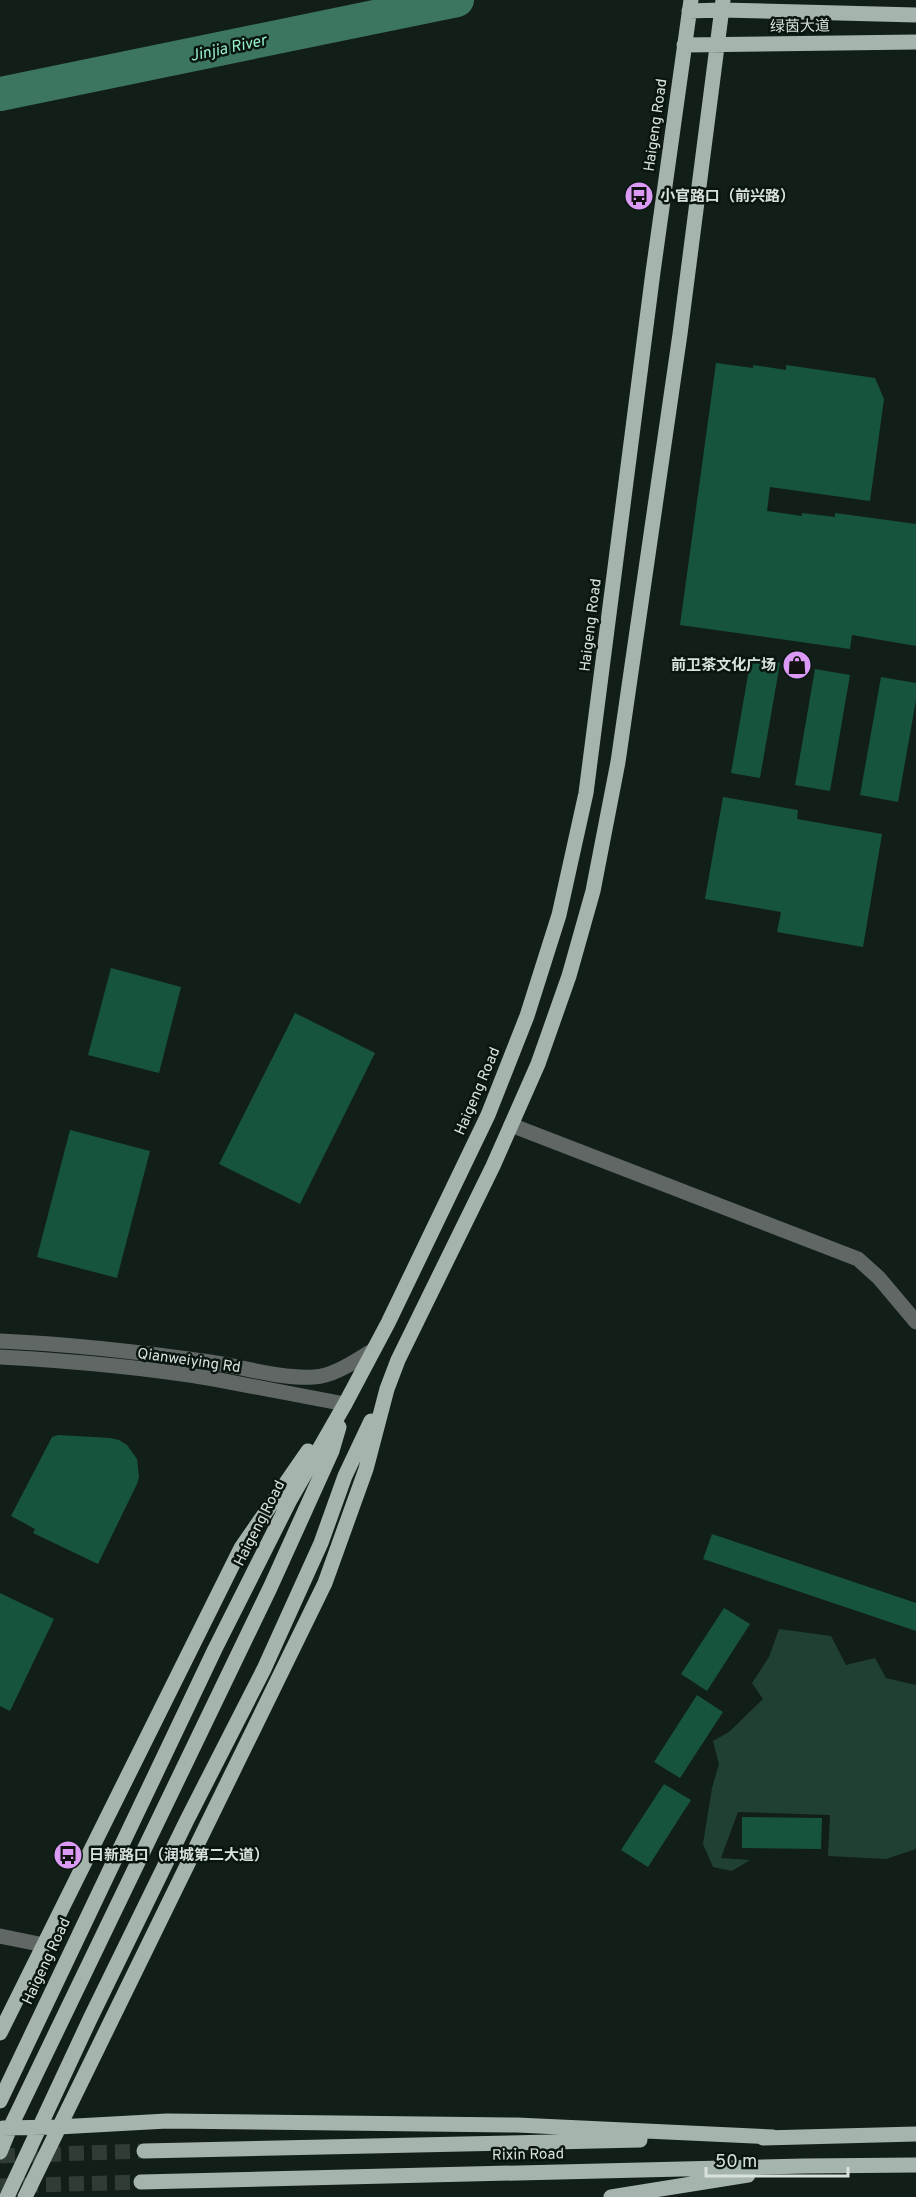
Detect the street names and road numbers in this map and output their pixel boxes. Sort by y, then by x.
street label: 绿茵大道 [770,17,830,38]
street label: Haigeng Road [641,77,672,173]
street label: Haigeng Road [576,578,607,673]
street label: Haigeng Road [451,1045,505,1138]
street label: Qianweiying Rd [136,1345,242,1378]
street label: Haigeng Road [231,1478,290,1570]
street label: Haigeng Road [19,1915,76,2008]
street label: Rixin Road [492,2145,564,2166]

